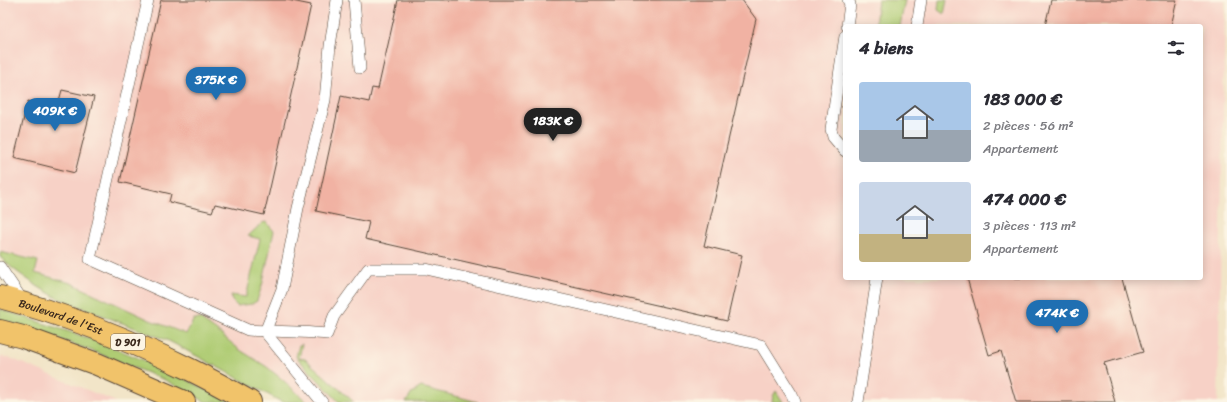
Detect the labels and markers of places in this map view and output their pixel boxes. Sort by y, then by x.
pin: 375K € [183,67,249,101]
pin: 409K € [22,98,88,132]
pin: 183K € [520,108,586,142]
pin: 474K € [1024,300,1090,334]

